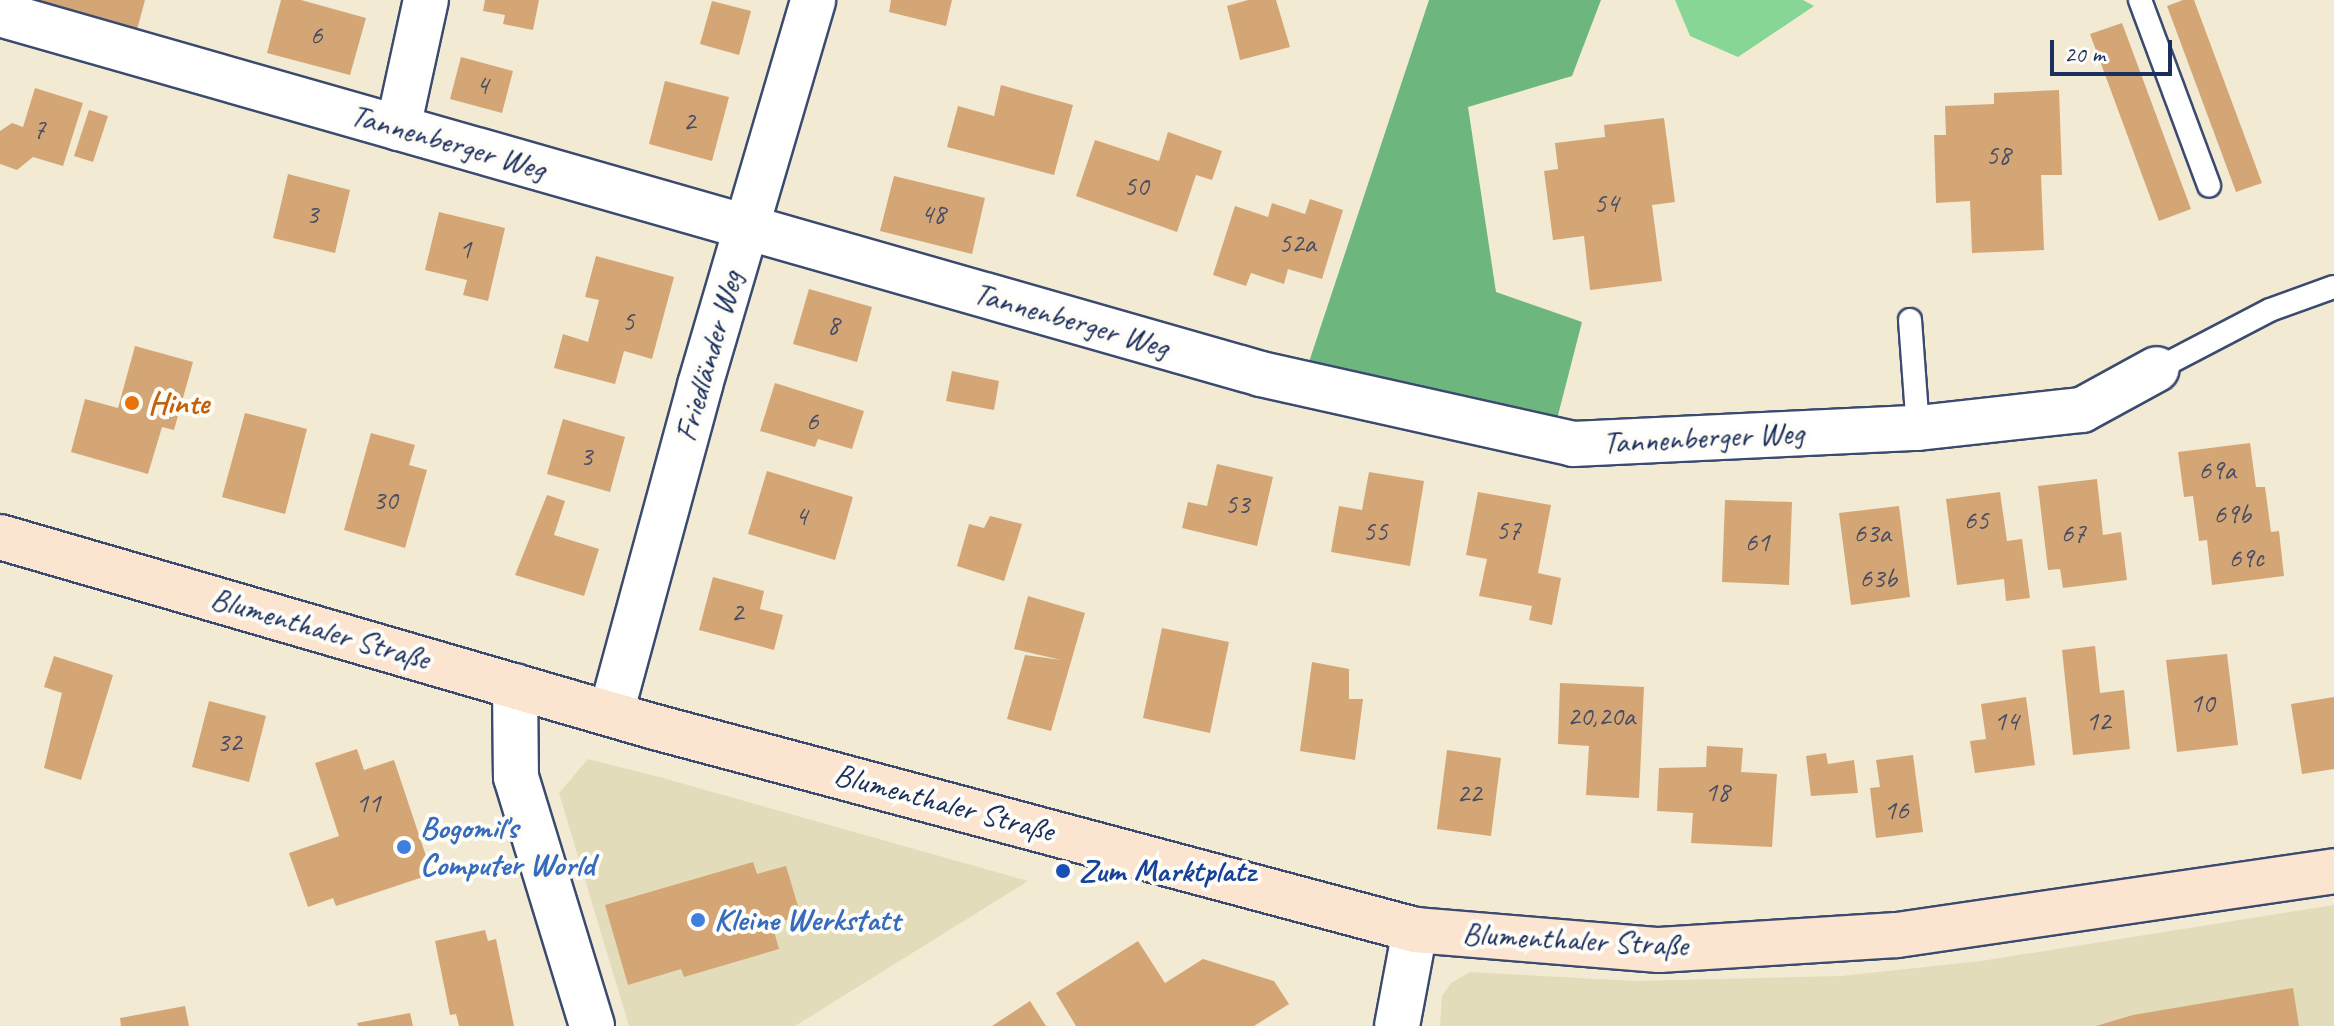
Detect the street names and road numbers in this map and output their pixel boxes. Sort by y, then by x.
street label: Tannenberger Weg [346,96,550,188]
street label: Friedländer Weg [666,266,752,446]
street label: Tannenberger Weg [969,274,1173,366]
street label: Tannenberger Weg [1601,414,1805,462]
street label: Blumenthaler Straße [205,579,435,679]
street label: Blumenthaler Straße [829,755,1059,851]
street label: Blumenthaler Straße [1460,915,1690,965]

